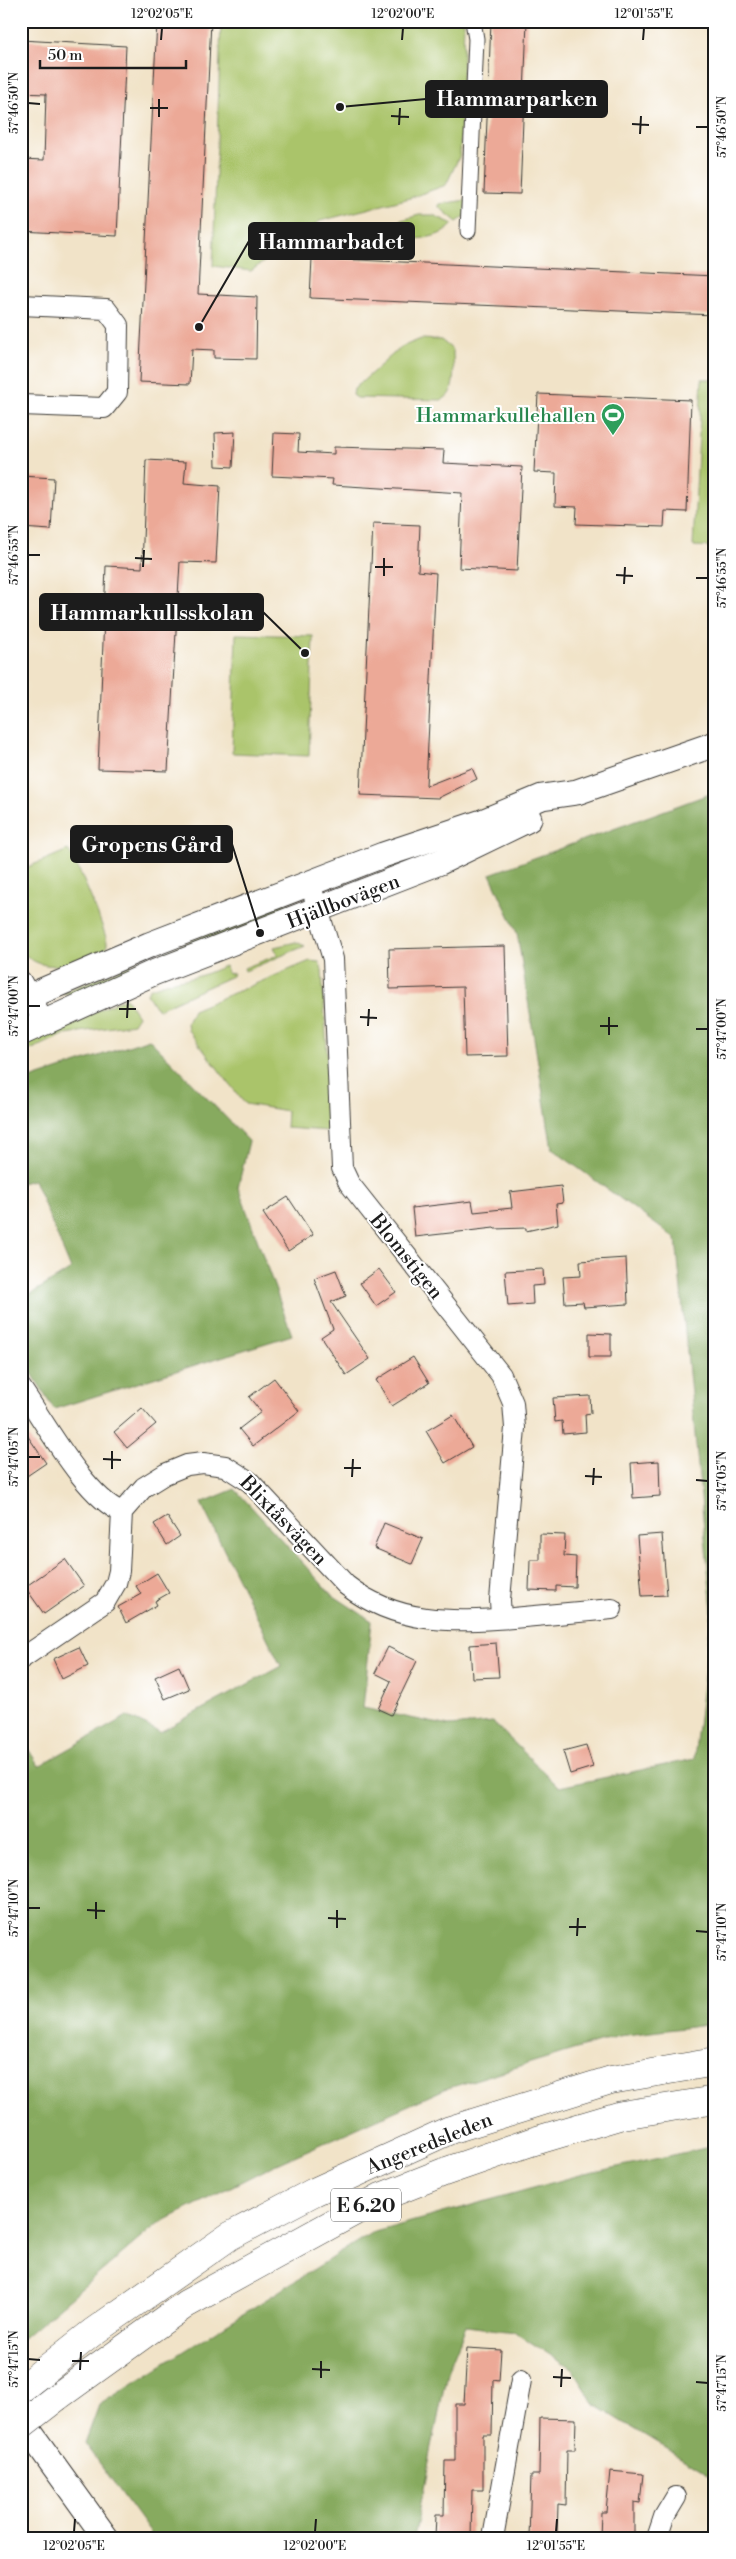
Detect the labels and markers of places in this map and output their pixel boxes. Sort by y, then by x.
callout: Hammarparken [426,81,607,117]
callout: Hammarbadet [249,223,414,259]
sports icon: Hammarkullehallen [600,402,626,436]
place label: Hammarkullehallen [416,404,596,429]
callout: Hammarkullsskolan [40,594,263,630]
callout: Gropens Gård [71,826,232,862]

